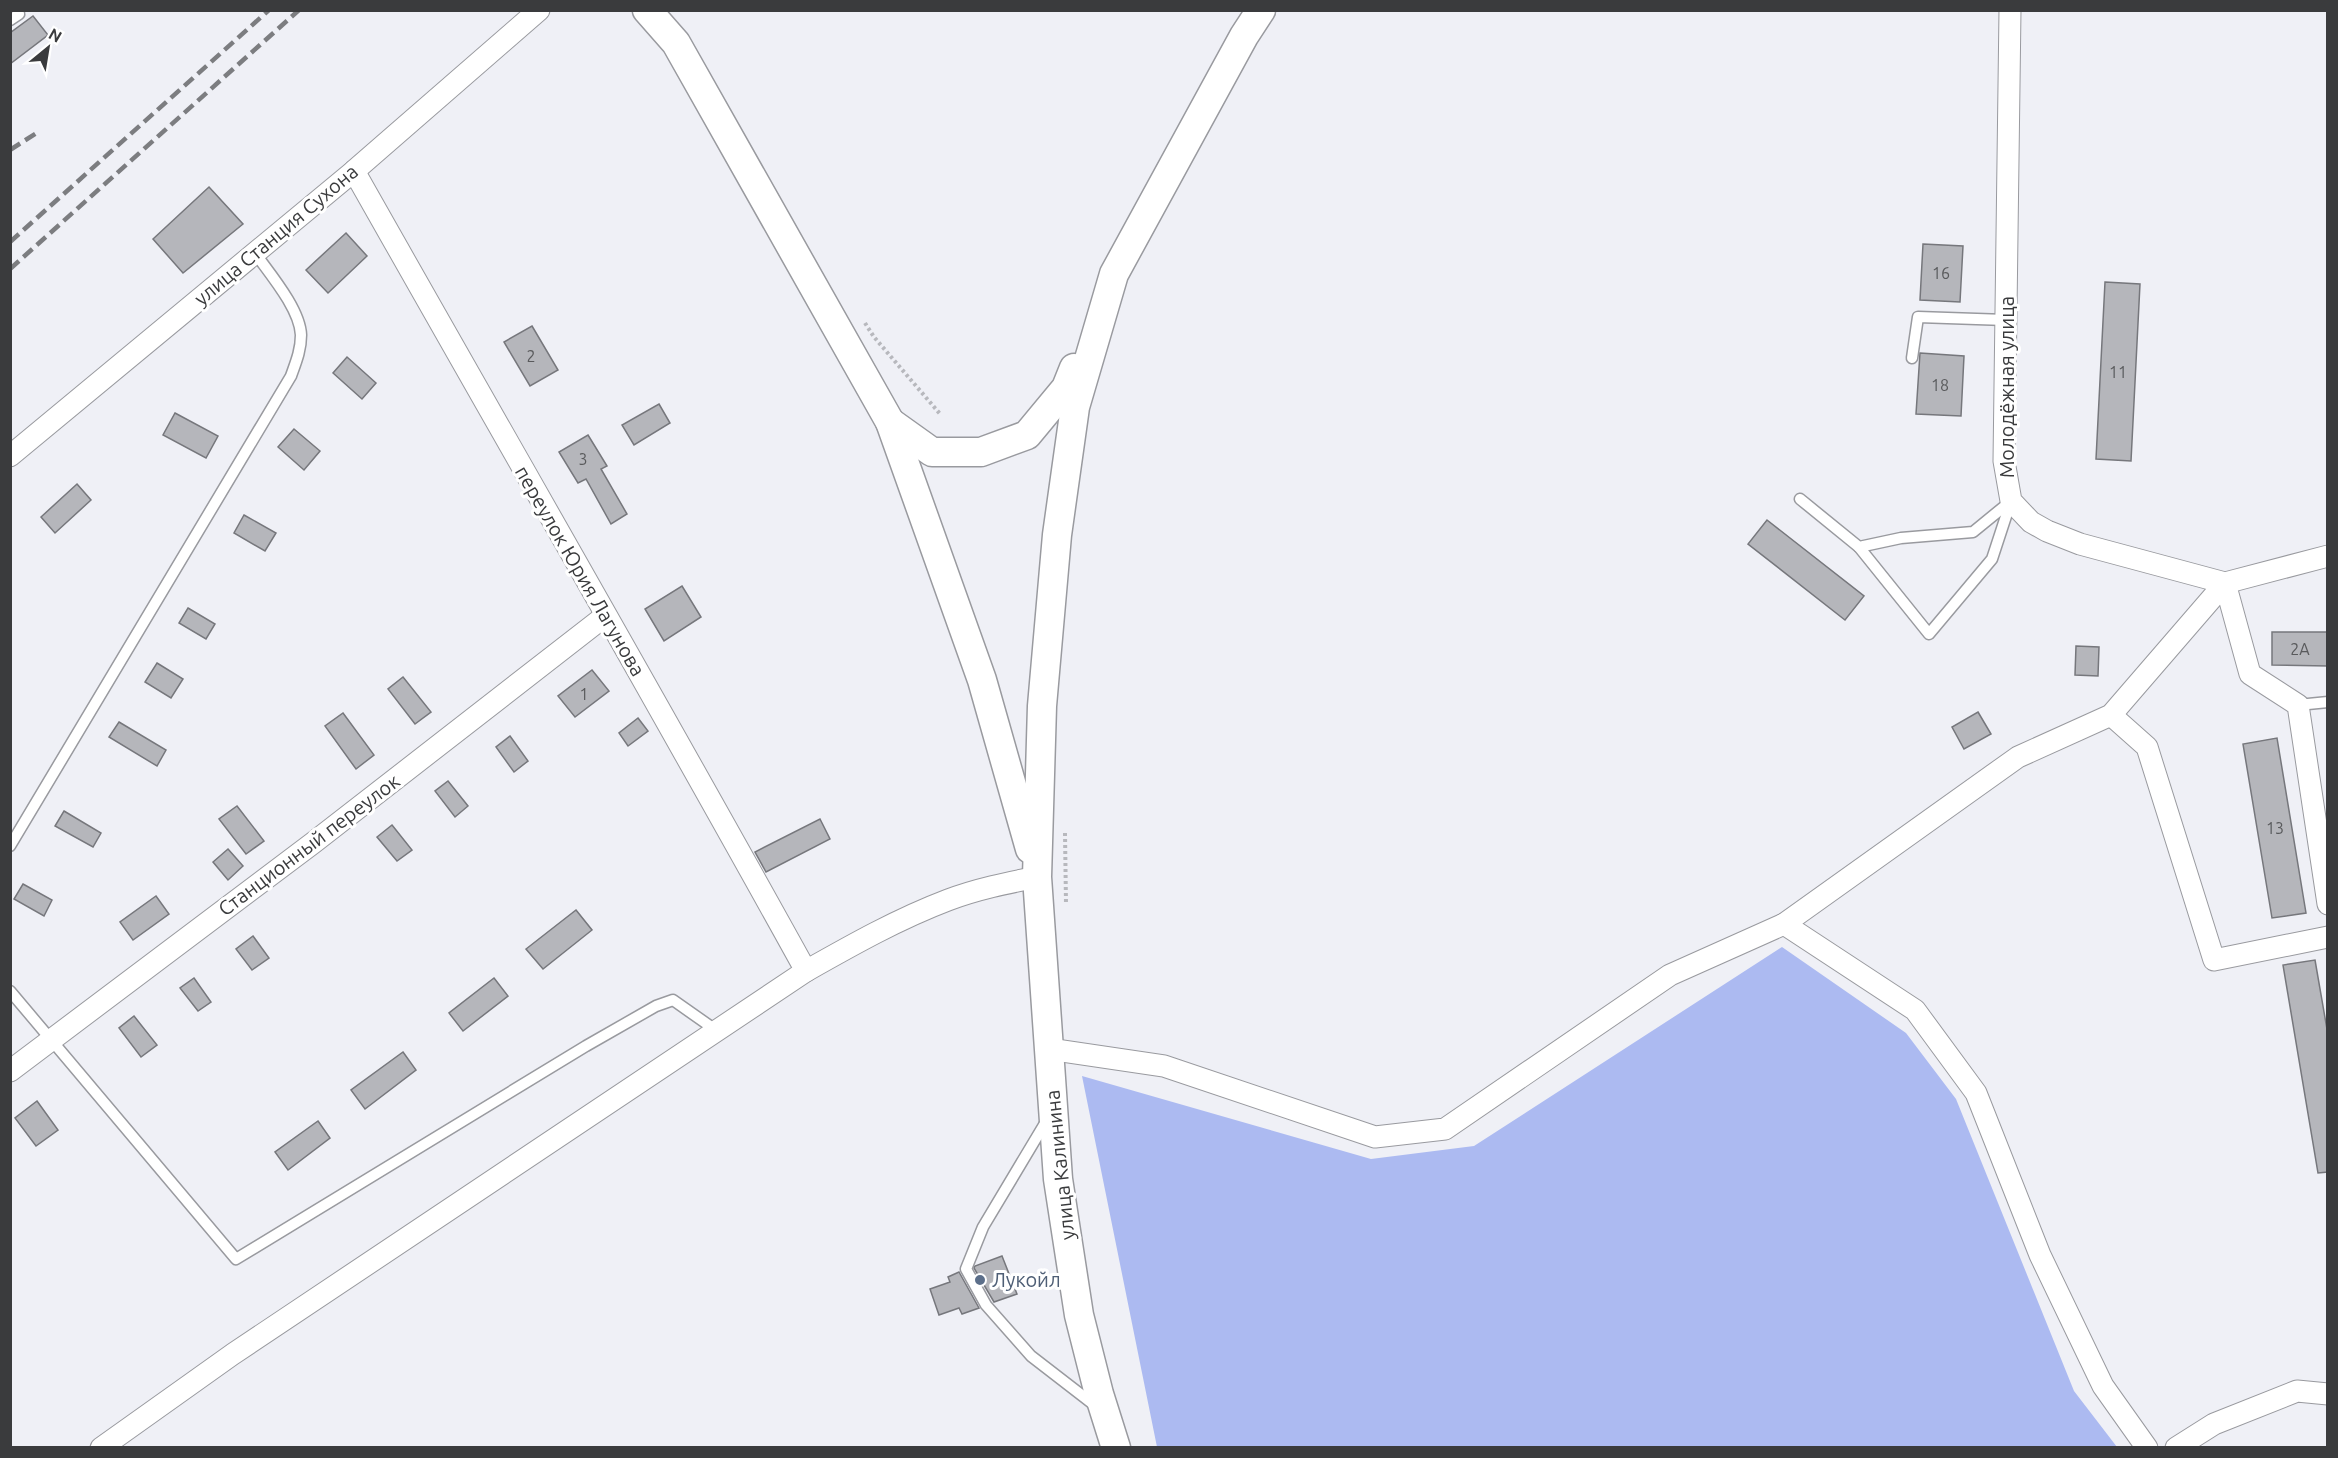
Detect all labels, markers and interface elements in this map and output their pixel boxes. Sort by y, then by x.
north arrow [18,18,78,78]
text: N [46,24,65,46]
street label: улица Станция Сухона [189,159,362,310]
house number: 16 [1932,264,1950,282]
street label: Молодёжная улица [1995,296,2018,478]
house number: 2 [526,347,536,365]
house number: 11 [2109,363,2127,381]
house number: 18 [1931,376,1949,394]
house number: 3 [578,450,588,468]
street label: переулок Юрия Лагунова [511,461,650,680]
house number: 2А [2290,640,2310,658]
house number: 1 [579,685,589,703]
street label: Станционный переулок [214,769,404,920]
house number: 13 [2266,819,2284,837]
street label: улица Калинина [1040,1089,1079,1241]
place label: Лукойл [992,1268,1061,1291]
marker: Лукойл [973,1273,987,1287]

